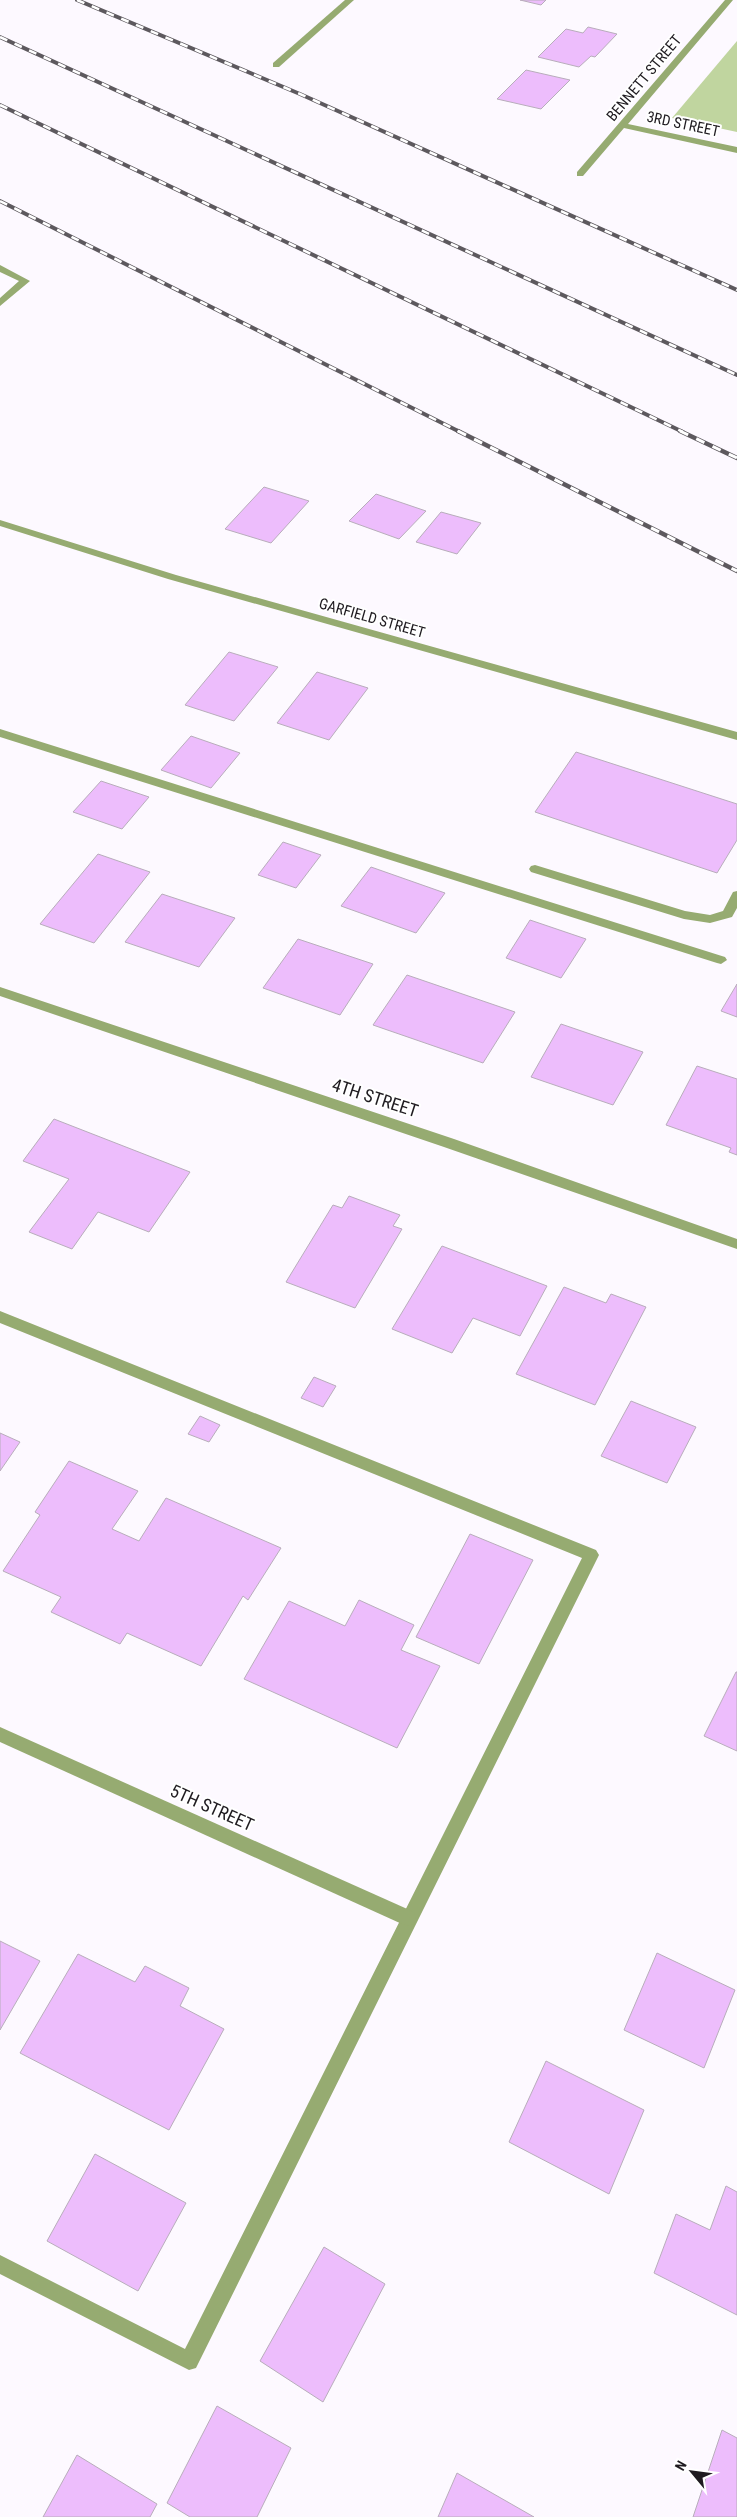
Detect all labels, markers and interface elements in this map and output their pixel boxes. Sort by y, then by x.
street label: BENNETT STREET [603,31,685,125]
street label: 3RD STREET [645,108,721,141]
street label: GARFIELD STREET [317,594,427,642]
street label: 4TH STREET [329,1074,421,1121]
street label: 5TH STREET [167,1780,257,1835]
north arrow [667,2447,717,2497]
text: N [672,2458,690,2473]

